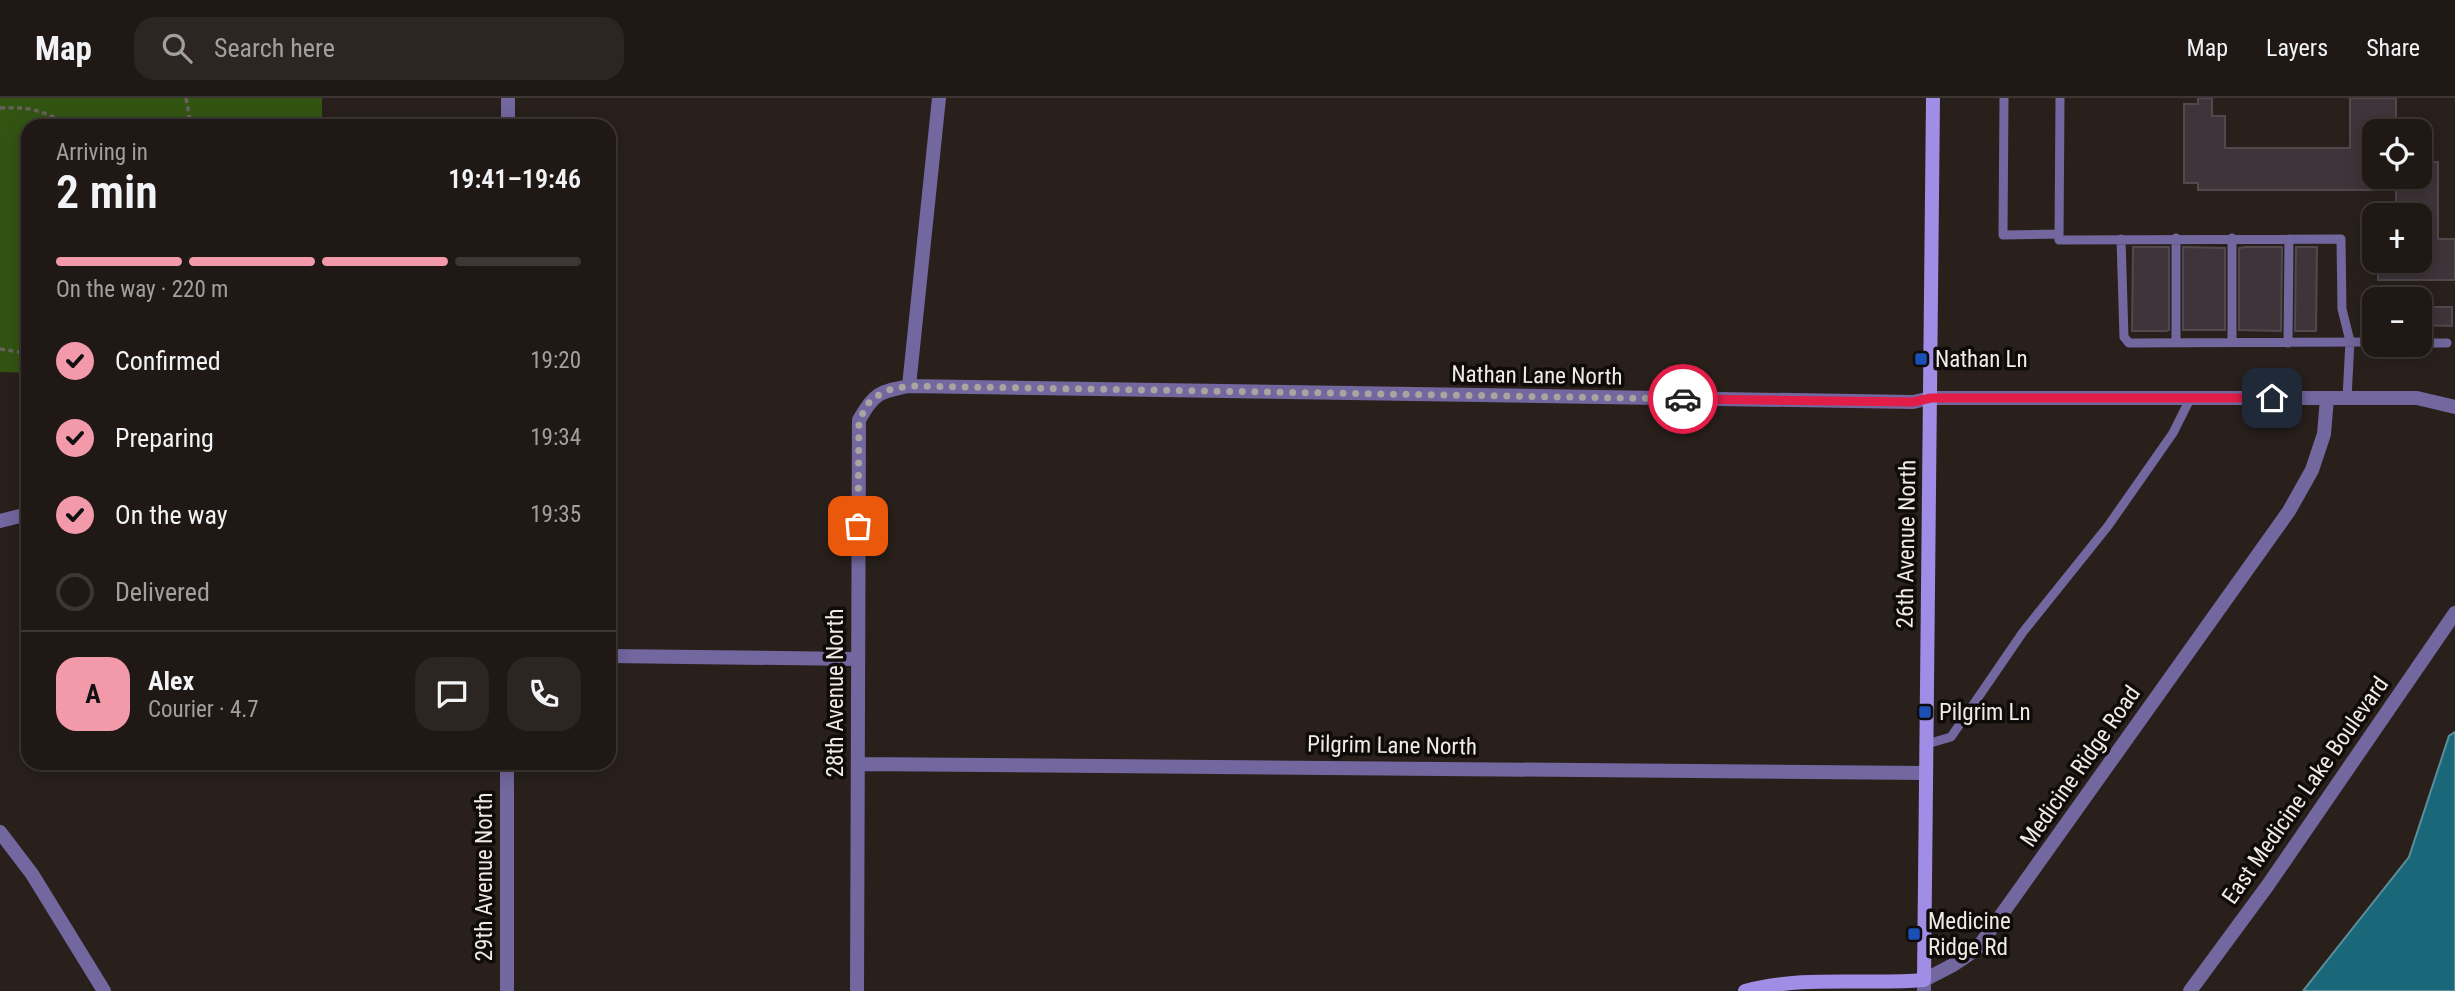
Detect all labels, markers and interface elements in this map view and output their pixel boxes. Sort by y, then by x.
search box [134,17,624,80]
text: Map [35,29,92,68]
icon: search [158,29,196,67]
text: Search here [214,33,335,63]
text: Map [2187,34,2228,62]
text: Layers [2266,34,2328,62]
text: Share [2366,34,2420,62]
map controls [2362,119,2432,357]
button: locate [2362,119,2432,189]
text: Arriving in [56,139,148,166]
text: 19:41–19:46 [448,164,581,194]
text: 2 min [56,165,158,219]
button: + [2362,203,2432,273]
text: On the way · 220 m [56,276,228,303]
button: − [2362,287,2432,357]
icon: check [56,342,94,380]
text: Confirmed [115,346,221,376]
place label: Nathan Ln [1935,346,2028,373]
text: 19:20 [530,347,581,374]
marker: Nathan Ln [1913,351,1929,367]
street label: Nathan Lane North [1451,361,1623,390]
courier [1648,364,1718,434]
pin [2242,368,2302,428]
icon: home [2253,379,2291,417]
icon: car [1664,380,1702,418]
icon: check [56,419,94,457]
text: Preparing [115,423,214,453]
text: 19:34 [530,424,581,451]
street label: 26th Avenue North [1892,459,1921,629]
icon: check [56,496,94,534]
pin [828,496,888,556]
text: On the way [115,500,228,530]
text: 19:35 [530,501,581,528]
icon: bag [839,507,877,545]
text: Delivered [115,577,210,607]
street label: 28th Avenue North [822,609,849,777]
button: chat [415,657,489,731]
button: phone [507,657,581,731]
text: Alex [148,666,194,696]
street label: East Medicine Lake Boulevard [2217,671,2394,909]
text: A [85,679,101,709]
street label: Medicine Ridge Road [2015,681,2146,852]
text: Courier · 4.7 [148,696,259,723]
place label: Pilgrim Ln [1939,699,2031,726]
marker: Pilgrim Ln [1917,704,1933,720]
street label: Pilgrim Lane North [1307,731,1477,760]
street label: 29th Avenue North [471,793,498,961]
place label: Medicine Ridge Rd [1928,908,2011,961]
marker: Medicine Ridge Rd [1906,926,1922,942]

